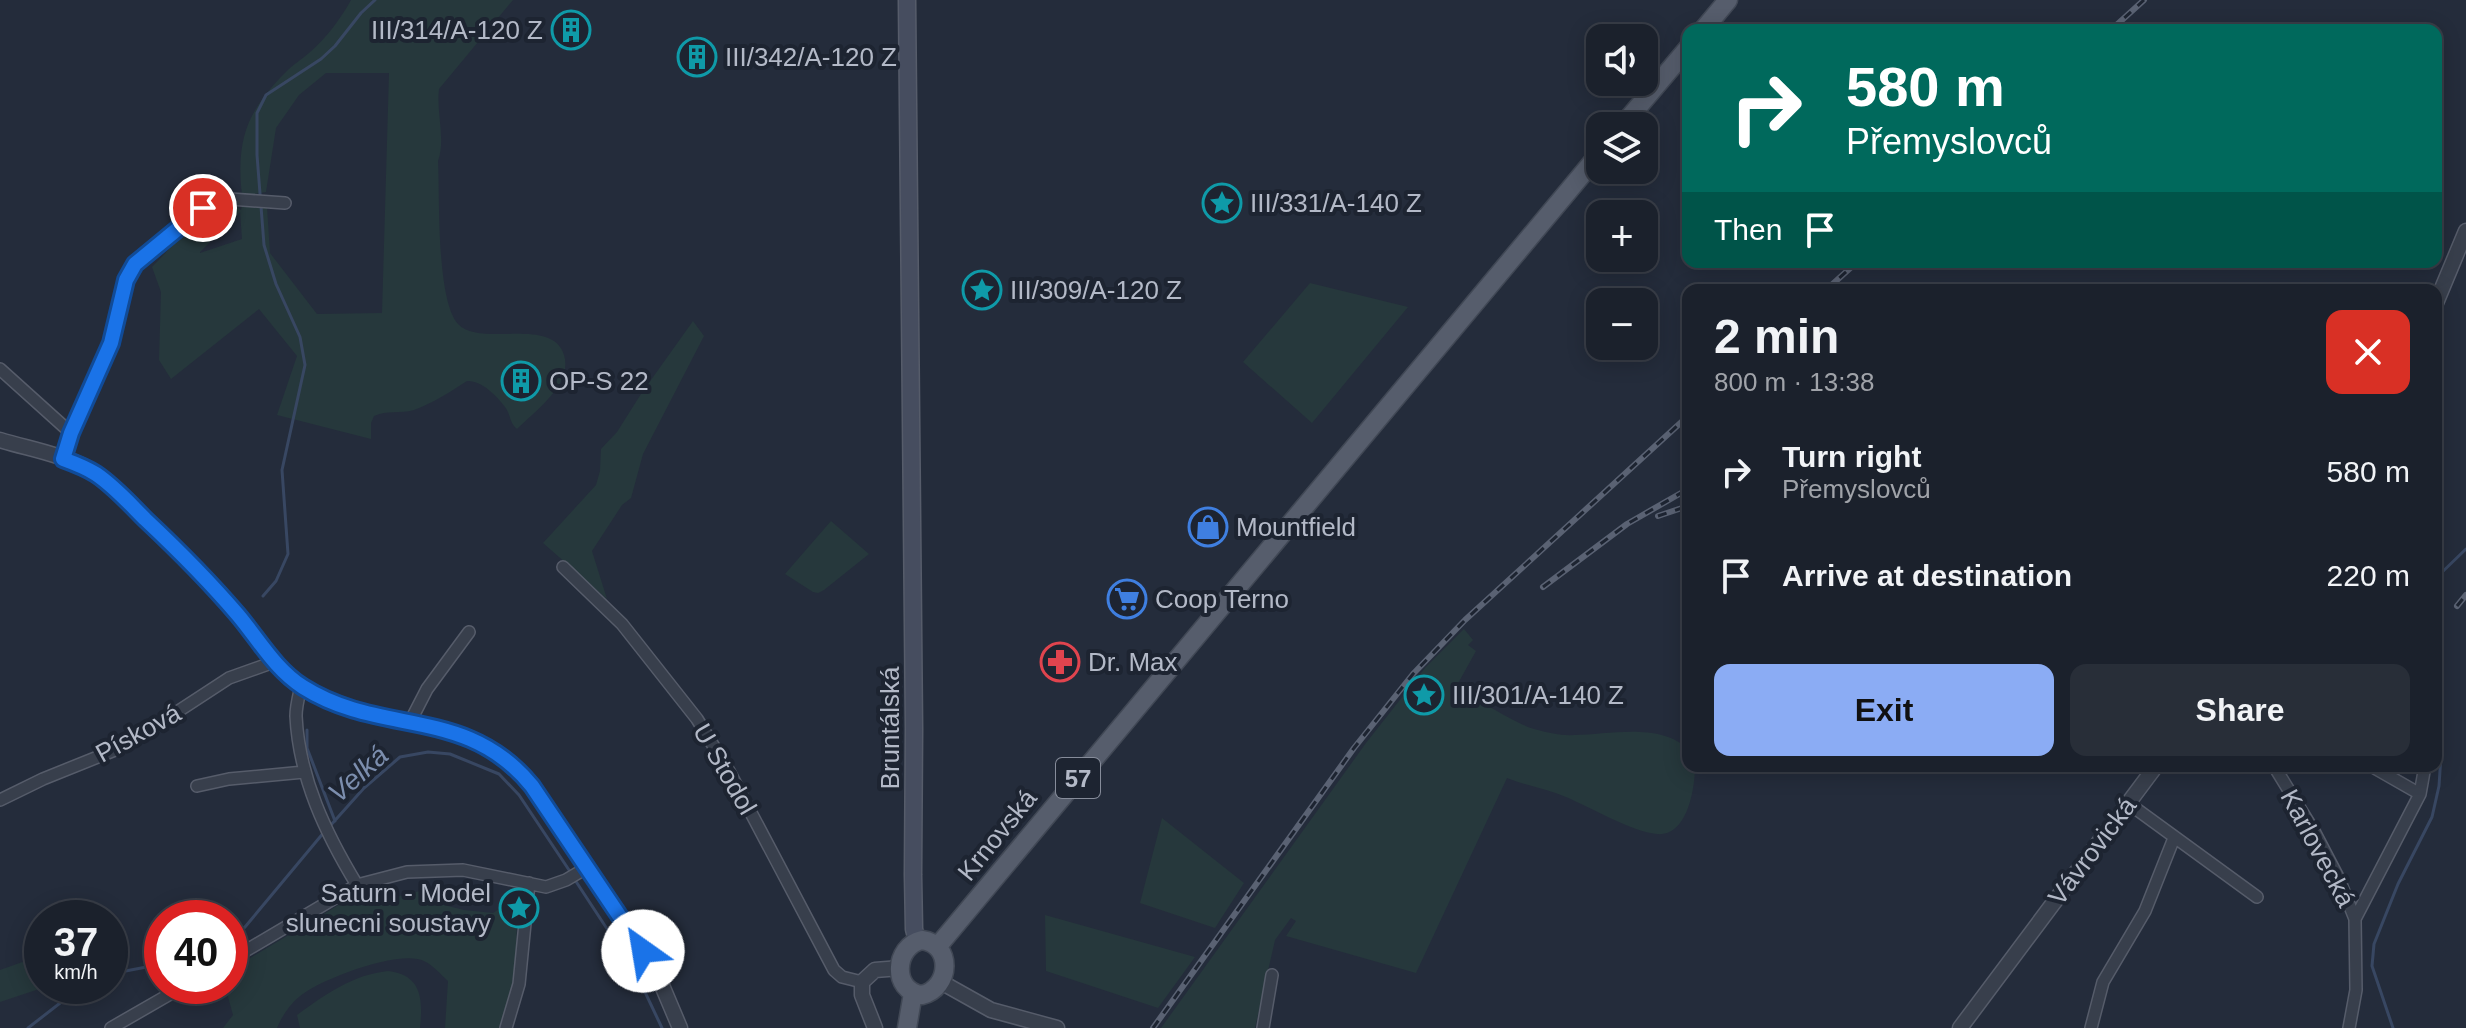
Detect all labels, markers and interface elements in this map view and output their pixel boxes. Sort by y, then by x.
building icon: III/314/A-120 Z [550,9,592,51]
place label: III/314/A-120 Z [371,15,543,45]
map controls [1586,24,1658,360]
button: sound [1586,24,1658,96]
building icon: III/342/A-120 Z [676,36,718,78]
place label: III/342/A-120 Z [725,42,897,72]
text: 580 m [1846,55,2005,118]
icon: right [1714,56,1818,160]
button: layers [1586,112,1658,184]
text: Přemyslovců [1846,121,2052,162]
pin [169,174,237,242]
place icon: III/331/A-140 Z [1201,182,1243,224]
icon: arrive [181,186,225,230]
place label: III/331/A-140 Z [1250,188,1422,218]
button: + [1586,200,1658,272]
icon: arrive [1798,208,1842,252]
text: Then [1714,213,1782,246]
place icon: III/309/A-120 Z [961,269,1003,311]
place label: III/309/A-120 Z [1010,275,1182,305]
button: − [1586,288,1658,360]
text: 2 min [1714,310,1839,363]
button: close [2326,310,2410,394]
building icon: OP-S 22 [500,360,542,402]
place label: OP-S 22 [549,366,649,396]
text: 800 m · 13:38 [1714,367,1874,397]
text: Turn right [1782,440,1921,473]
icon: right [1714,450,1758,494]
text: 580 m [2327,455,2410,488]
text: Přemyslovců [1782,474,1931,504]
shop icon: Mountfield [1187,506,1229,548]
place label: Mountfield [1236,512,1356,542]
icon: arrive [1714,554,1758,598]
text: Arrive at destination [1782,559,2072,592]
text: 220 m [2327,559,2410,592]
supermarket icon: Coop Terno [1106,578,1148,620]
place label: Coop Terno [1155,584,1289,614]
pharmacy icon: Dr. Max [1039,641,1081,683]
place label: Dr. Max [1088,647,1178,677]
button: Exit [1714,664,2054,756]
button: Share [2070,664,2410,756]
street label: Bruntálská [875,666,905,789]
place icon: III/301/A-140 Z [1403,674,1445,716]
place label: III/301/A-140 Z [1452,680,1624,710]
street label: Písková [90,697,186,769]
street label: U Stodol [687,718,763,820]
water label: Velká [322,739,394,809]
road number: 57 [1056,758,1100,798]
street label: Krnovská [951,783,1043,887]
street label: Karlovecká [2275,784,2362,912]
street label: Vávrovická [2042,791,2143,911]
place label: Saturn - Model slunecni soustavy [286,878,491,938]
place icon: Saturn - Model slunecni soustavy [498,887,540,929]
speed limit sign: 40 [144,900,248,1004]
position arrow [601,909,685,993]
text: 37 [54,920,98,964]
text: km/h [54,961,98,983]

